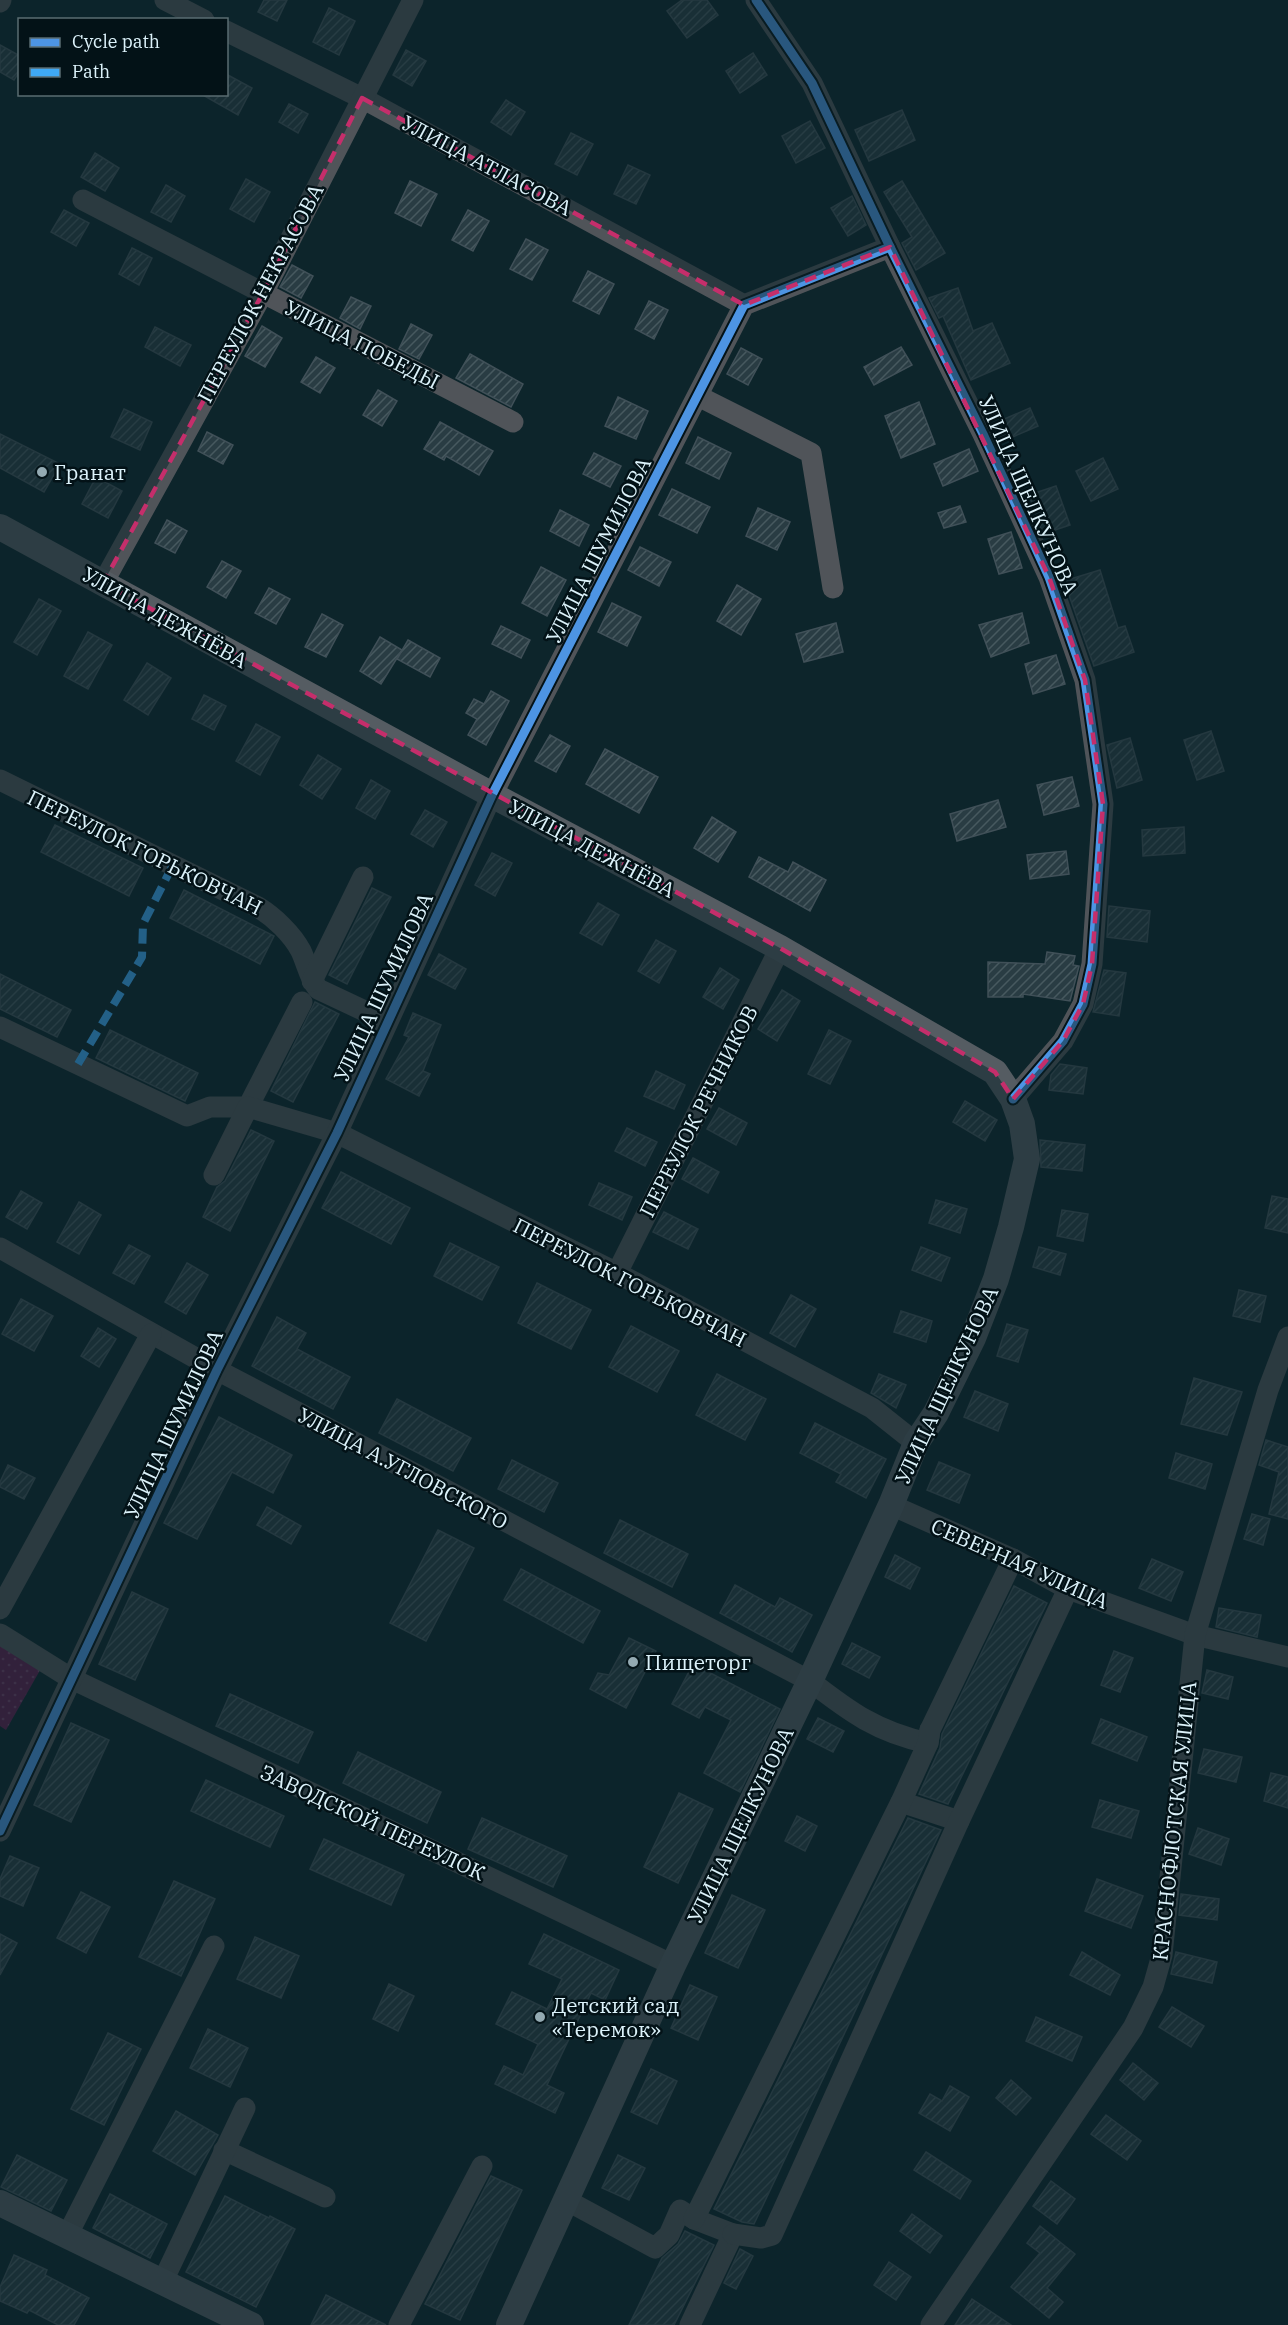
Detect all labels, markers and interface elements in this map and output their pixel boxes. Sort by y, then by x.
legend [18,18,228,96]
text: Cycle path [72,30,160,53]
text: Path [72,60,110,83]
street label: УЛИЦА АТЛАСОВА [397,108,578,222]
street label: ПЕРЕУЛОК НЕКРАСОВА [190,178,330,407]
street label: УЛИЦА ПОБЕДЫ [280,293,444,395]
street label: УЛИЦА ЩЕЛКУНОВА [972,391,1086,600]
street label: УЛИЦА ШУМИЛОВА [539,452,657,648]
place label: Гранат [54,458,126,486]
marker: Гранат [35,465,49,479]
street label: УЛИЦА ДЕЖНЁВА [77,560,253,674]
street label: ПЕРЕУЛОК ГОРЬКОВЧАН [23,783,267,921]
street label: УЛИЦА ДЕЖНЁВА [504,792,681,904]
street label: УЛИЦА ШУМИЛОВА [327,887,439,1086]
street label: ПЕРЕУЛОК РЕЧНИКОВ [632,1000,764,1222]
street label: ПЕРЕУЛОК ГОРЬКОВЧАН [509,1211,751,1353]
street label: УЛИЦА ЩЕЛКУНОВА [888,1281,1004,1488]
street label: УЛИЦА ШУМИЛОВА [117,1324,229,1523]
street label: УЛИЦА А.УГЛОВСКОГО [293,1401,513,1535]
street label: СЕВЕРНАЯ УЛИЦА [927,1511,1114,1615]
place label: Пищеторг [645,1648,751,1676]
marker: Пищеторг [626,1655,640,1669]
street label: КРАСНОФЛОТСКАЯ УЛИЦА [1145,1679,1203,1962]
street label: УЛИЦА ЩЕЛКУНОВА [680,1722,800,1928]
street label: ЗАВОДСКОЙ ПЕРЕУЛОК [256,1758,490,1887]
place label: Детский сад «Теремок» [552,1991,679,2043]
marker: Детский сад «Теремок» [533,2010,547,2024]

